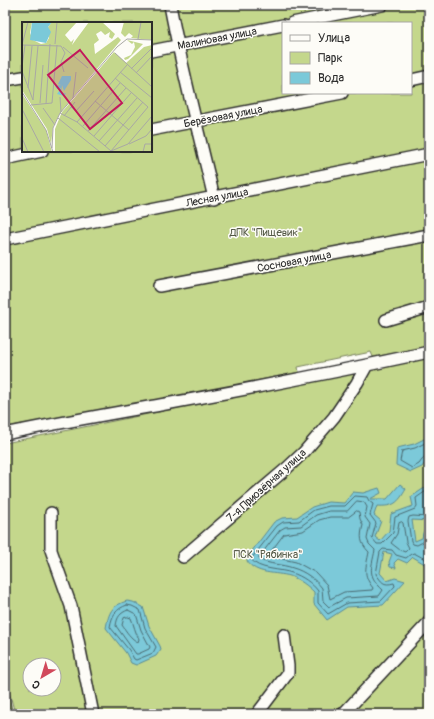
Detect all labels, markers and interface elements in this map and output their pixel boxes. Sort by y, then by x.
inset map [22,22,152,152]
legend [282,22,412,94]
street label: Малиновая улица [176,24,258,53]
text: Улица [318,31,350,46]
text: Парк [318,51,343,66]
text: Вода [318,71,344,86]
street label: Берёзовая улица [183,102,264,130]
street label: Лесная улица [184,185,249,210]
park label: ДПК "Пищевик" [229,226,302,239]
street label: Сосновая улица [256,248,332,275]
street label: 7-я Приозёрная улица [224,446,309,525]
park label: ПСК "Рябинка" [233,548,303,561]
north arrow [22,657,62,697]
text: С [29,677,43,692]

